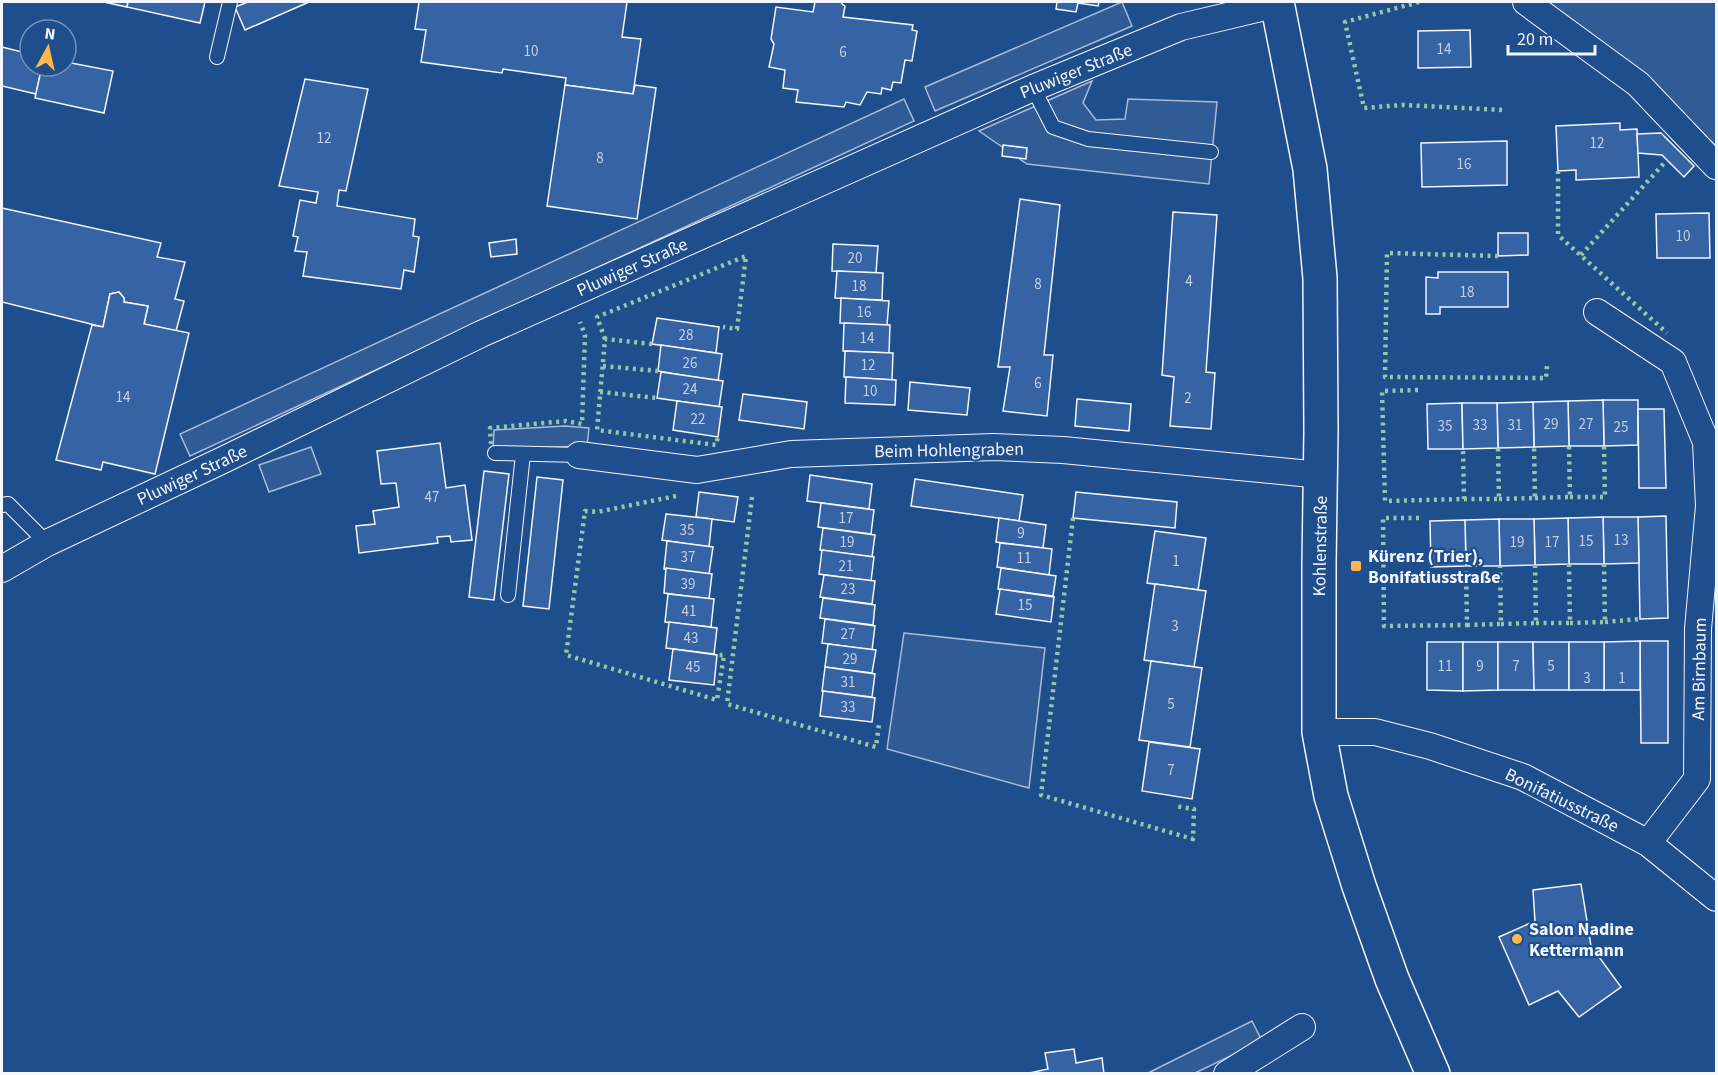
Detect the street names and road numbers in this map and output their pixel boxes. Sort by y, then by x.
street label: Pluwiger Straße [1016,38,1136,105]
street label: Pluwiger Straße [573,232,692,303]
street label: Beim Hohlengraben [874,437,1024,464]
street label: Pluwiger Straße [133,439,251,512]
street label: Kohlenstraße [1307,495,1334,597]
street label: Am Birnbaum [1686,617,1713,721]
street label: Bonifatiusstraße [1501,762,1623,839]

